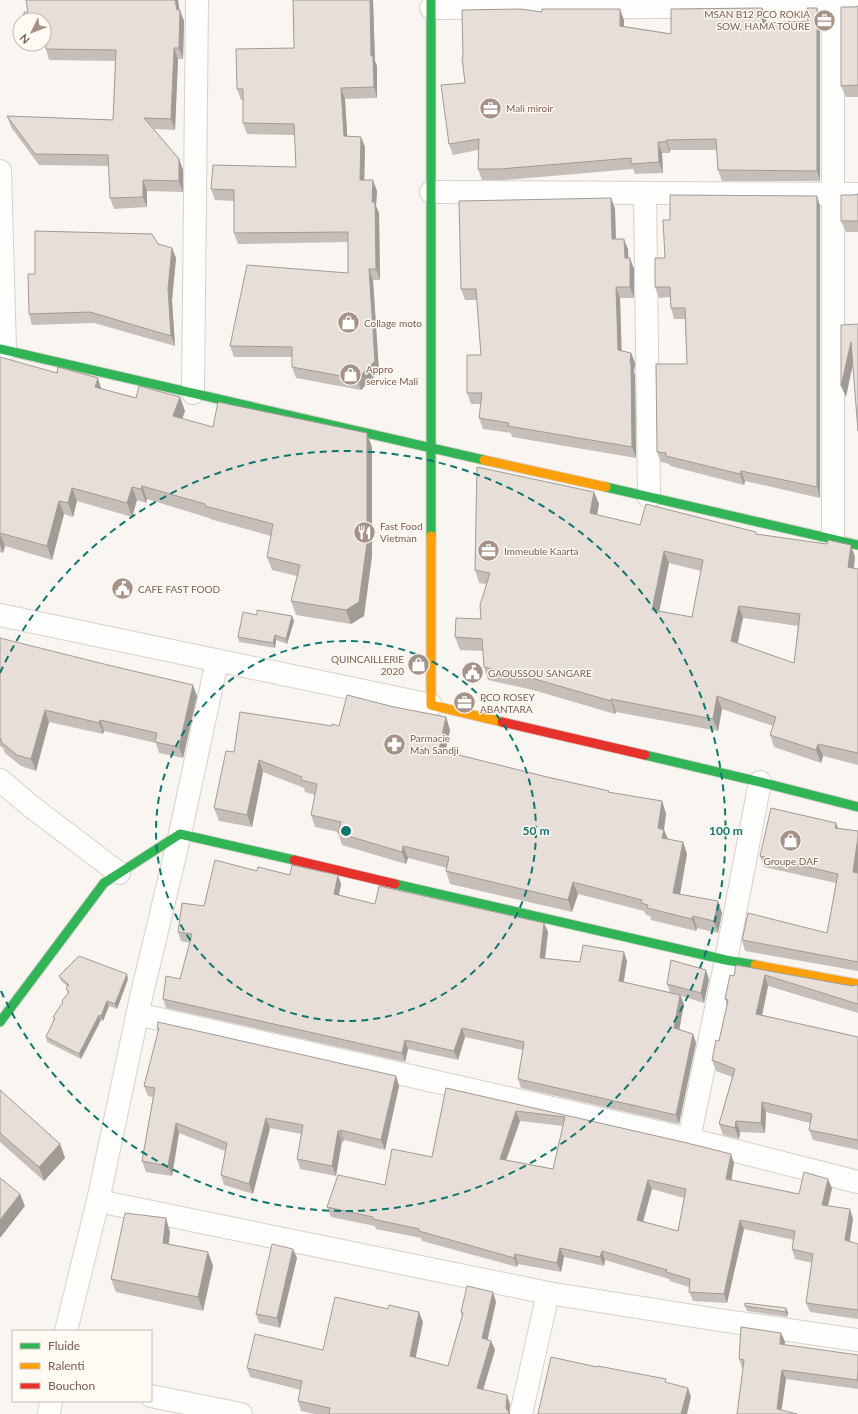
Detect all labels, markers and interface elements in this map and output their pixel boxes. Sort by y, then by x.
office icon: MSAN B12 PCO ROKIA SOW, HAMA TOURE [812,7,838,33]
place label: MSAN B12 PCO ROKIA SOW, HAMA TOURE [704,8,810,32]
north arrow [12,12,52,52]
text: N [17,32,32,47]
office icon: Mali miroir [478,95,504,121]
place label: Mali miroir [506,102,554,114]
shop icon: Collage moto [335,310,361,336]
place label: Collage moto [364,317,422,329]
shop icon: Appro service Mali [338,362,364,388]
place label: Appro service Mali [366,363,418,387]
restaurant icon: Fast Food Vietman [351,519,377,545]
place label: Fast Food Vietman [380,520,423,544]
office icon: Immeuble Kaarta [475,538,501,564]
place label: Immeuble Kaarta [504,545,579,557]
public building icon: CAFE FAST FOOD [109,576,135,602]
place label: CAFE FAST FOOD [138,583,220,595]
shop icon: QUINCAILLERIE 2020 [406,652,432,678]
place label: QUINCAILLERIE 2020 [331,653,404,677]
public building icon: GAOUSSOU SANGARE [460,660,486,686]
place label: GAOUSSOU SANGARE [488,667,592,679]
office icon: PCO ROSEY ABANTARA [452,690,478,716]
place label: PCO ROSEY ABANTARA [480,691,536,715]
pharmacy icon: Parmacie Mah Sandji [382,731,408,757]
place label: Parmacie Mah Sandji [410,732,459,756]
text: 50 m [523,823,549,838]
text: 100 m [709,823,743,838]
centre of rings [339,824,353,838]
shop icon: Groupe DAF [778,828,804,854]
place label: Groupe DAF [763,855,819,867]
legend [12,1330,152,1402]
text: Fluide [48,1338,80,1353]
text: Ralenti [48,1358,85,1373]
text: Bouchon [48,1378,95,1393]

